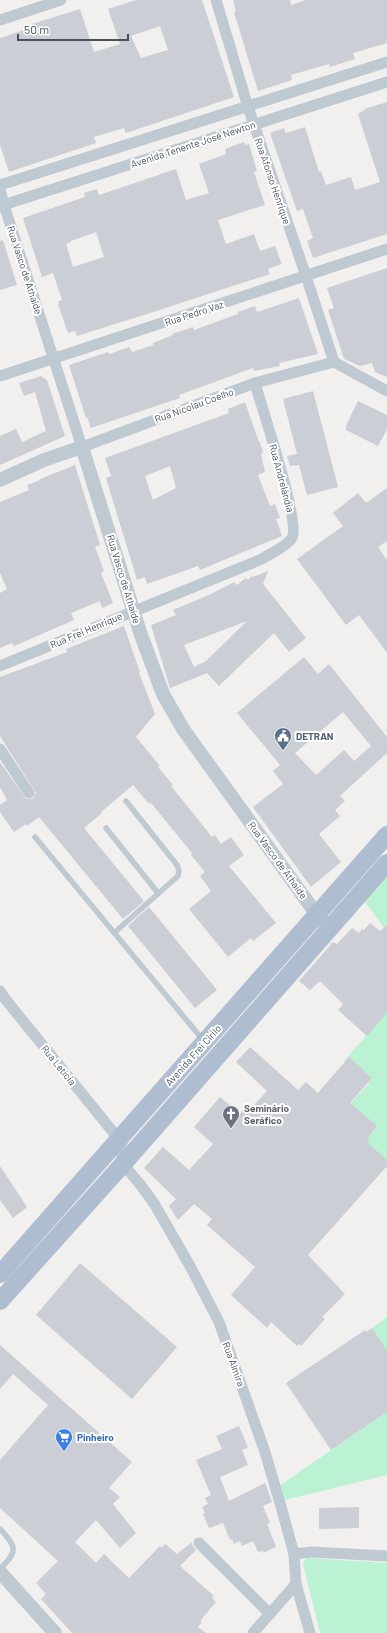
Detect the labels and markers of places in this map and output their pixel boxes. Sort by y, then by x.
public building icon: DETRAN [273,726,293,751]
place label: DETRAN [296,730,334,742]
place label: Seminário Seráfico [244,1102,289,1126]
church icon: Seminário Seráfico [221,1104,241,1129]
supermarket icon: Pinheiro [54,1427,74,1452]
place label: Pinheiro [77,1431,114,1443]

